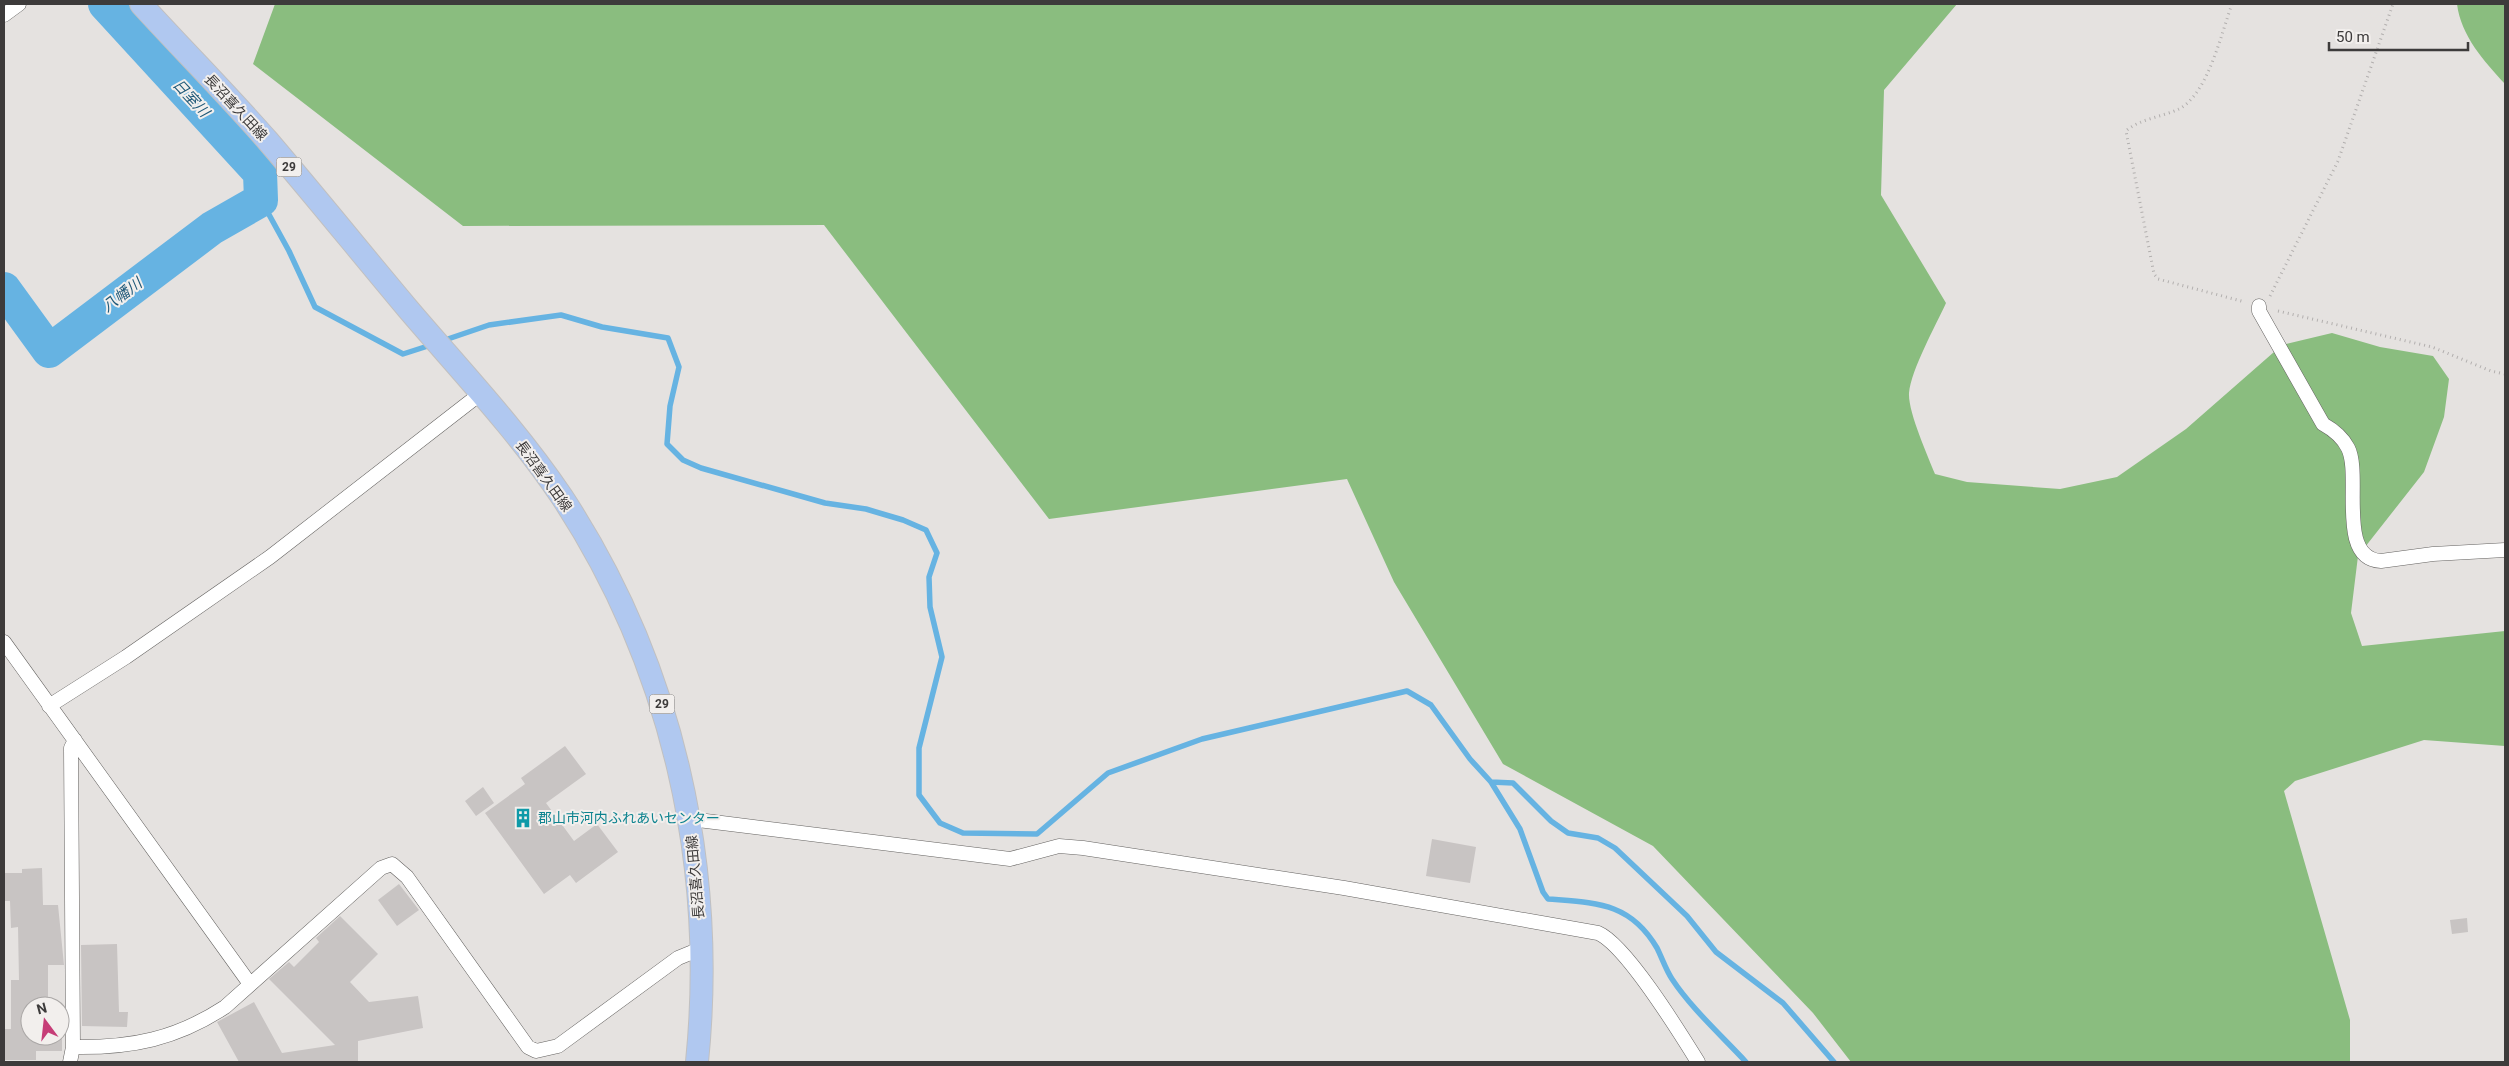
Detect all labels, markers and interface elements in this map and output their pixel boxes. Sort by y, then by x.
scale bar [2329,20,2468,52]
text: 50 m [2336,28,2370,46]
street label: 長沼喜久田線 [202,71,270,143]
water label: 日室川 [169,75,214,122]
road number: 29 [276,158,302,176]
water label: 八幡川 [99,273,147,316]
street label: 長沼喜久田線 [513,437,575,515]
road number: 29 [650,694,674,714]
building icon: 郡山市河内ふれあいセンター [512,807,534,829]
place label: 郡山市河内ふれあいセンター [538,810,720,826]
street label: 長沼喜久田線 [683,834,707,920]
north arrow [20,996,70,1046]
text: N [35,999,48,1017]

